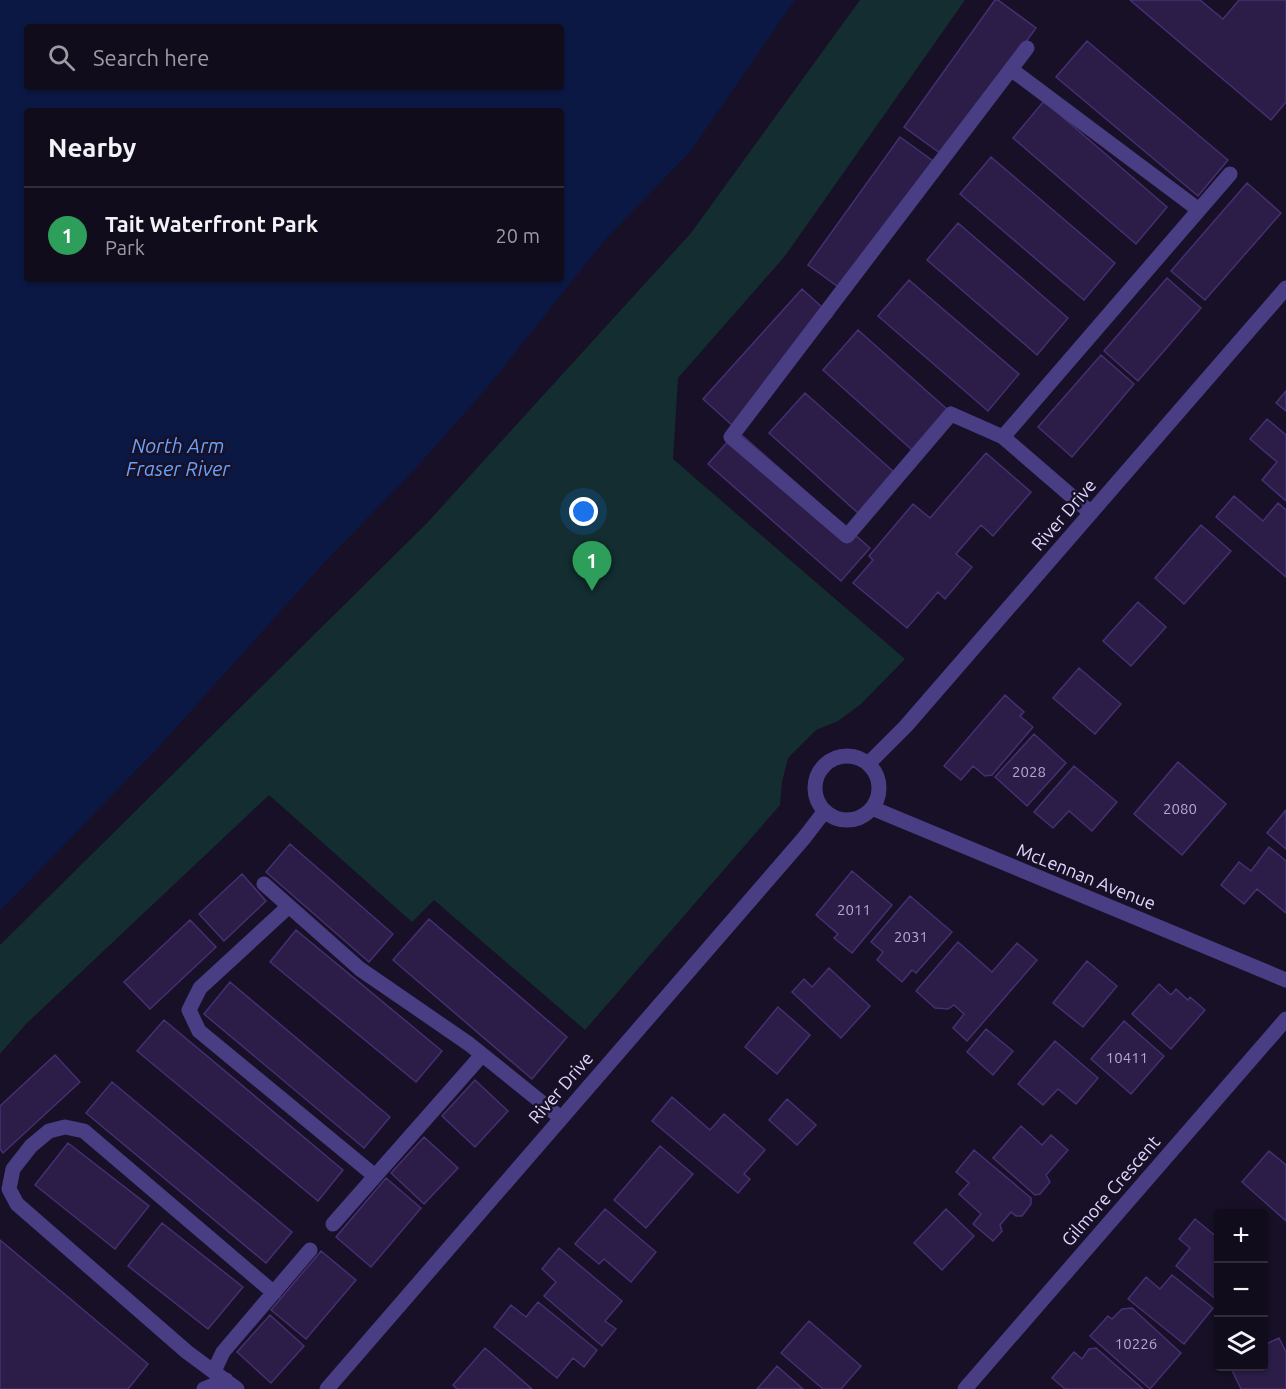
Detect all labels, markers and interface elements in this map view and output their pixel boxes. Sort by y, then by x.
search box [24,24,564,90]
icon: search [45,41,78,74]
text: Search here [93,45,209,70]
text: Nearby [48,133,136,162]
text: Tait Waterfront Park [105,211,318,236]
text: 1 [62,224,73,247]
text: 20 m [496,224,540,247]
text: Park [105,236,145,259]
water label: North Arm Fraser River [126,434,231,480]
street label: River Drive [1027,475,1100,554]
your location [569,497,598,526]
pin: 1 [572,542,612,591]
house number: 2028 [1012,763,1046,780]
house number: 2080 [1163,800,1197,817]
street label: McLennan Avenue [1014,839,1159,913]
house number: 2011 [837,901,871,918]
house number: 2031 [894,928,928,945]
street label: River Drive [524,1048,597,1127]
house number: 10411 [1106,1049,1148,1066]
street label: Gilmore Crescent [1057,1131,1163,1249]
map controls [1214,1209,1268,1371]
button: + [1214,1209,1268,1263]
button: − [1214,1263,1268,1317]
button: layers [1214,1317,1268,1371]
house number: 10226 [1115,1335,1157,1352]

